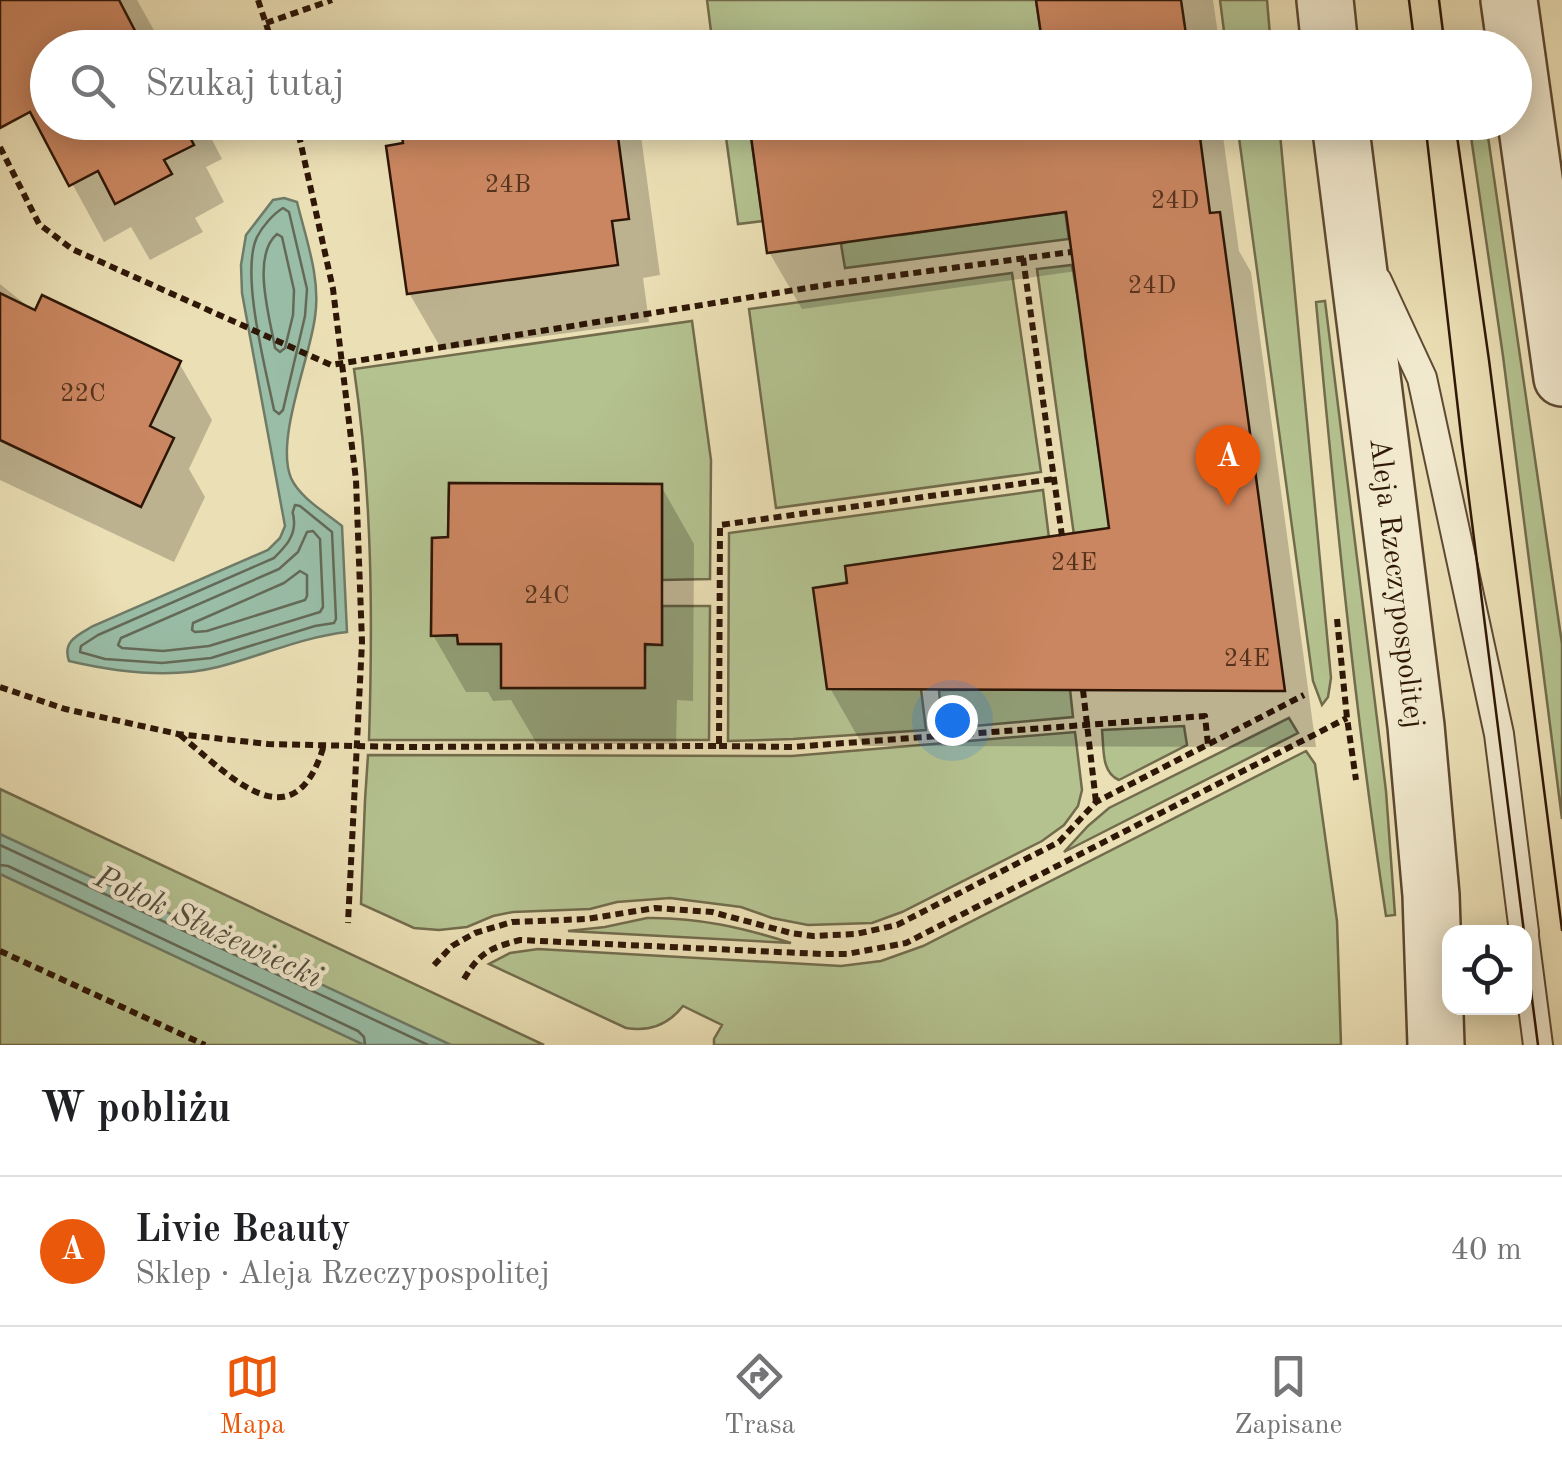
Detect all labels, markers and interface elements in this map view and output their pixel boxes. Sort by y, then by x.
search box [30,30,1532,140]
icon: search [65,58,120,113]
text: Szukaj tutaj [145,66,345,104]
house number: 24B [485,173,531,198]
house number: 24D [1151,189,1199,214]
house number: 24D [1128,274,1176,299]
house number: 22C [60,382,106,407]
pin: A [1196,424,1260,507]
street label: Aleja Rzeczypospolitej [1363,436,1429,730]
house number: 24E [1051,551,1097,576]
house number: 24C [524,584,570,609]
house number: 24E [1224,647,1270,672]
your location [927,695,978,746]
water label: Potok Służewiecki [88,862,327,995]
map controls [1442,925,1532,1015]
button: locate [1442,925,1532,1015]
text: W pobliżu [40,1089,231,1131]
text: Livie Beauty [135,1212,351,1250]
text: A [60,1235,85,1267]
text: 40 m [1451,1235,1522,1267]
text: Sklep · Aleja Rzeczypospolitej [135,1259,550,1291]
tab: Mapa [219,1349,285,1444]
tab: Trasa [724,1349,795,1444]
tab: Zapisane [1234,1349,1343,1444]

